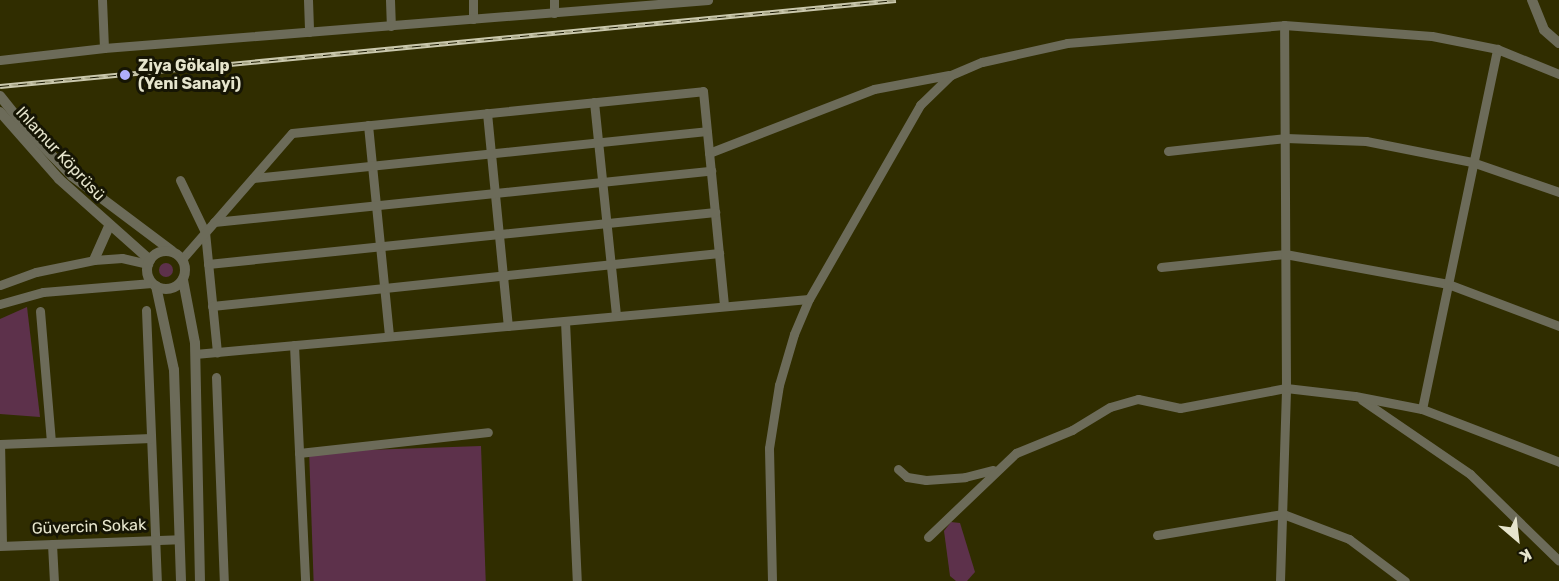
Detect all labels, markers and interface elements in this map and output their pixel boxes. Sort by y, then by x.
place label: Ziya Gökalp (Yeni Sanayi) [138,56,241,94]
marker: Ziya Gökalp (Yeni Sanayi) [116,66,134,84]
street label: Ihlamur Köprüsü [11,103,109,205]
north arrow [1487,509,1547,569]
street label: Güvercin Sokak [31,515,147,539]
text: K [1517,544,1535,566]

